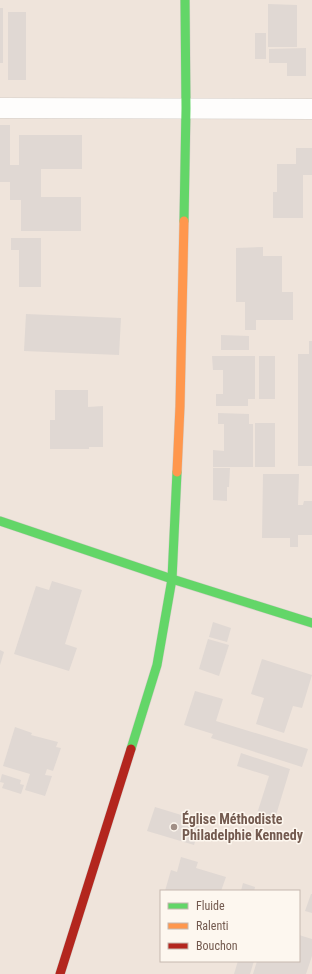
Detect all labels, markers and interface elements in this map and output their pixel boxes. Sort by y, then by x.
place label: Église Méthodiste Philadelphie Kennedy [182,810,304,843]
marker: Église Méthodiste Philadelphie Kennedy [169,822,179,832]
legend [160,890,300,962]
text: Fluide [196,899,225,913]
text: Ralenti [196,919,229,933]
text: Bouchon [196,939,238,953]

